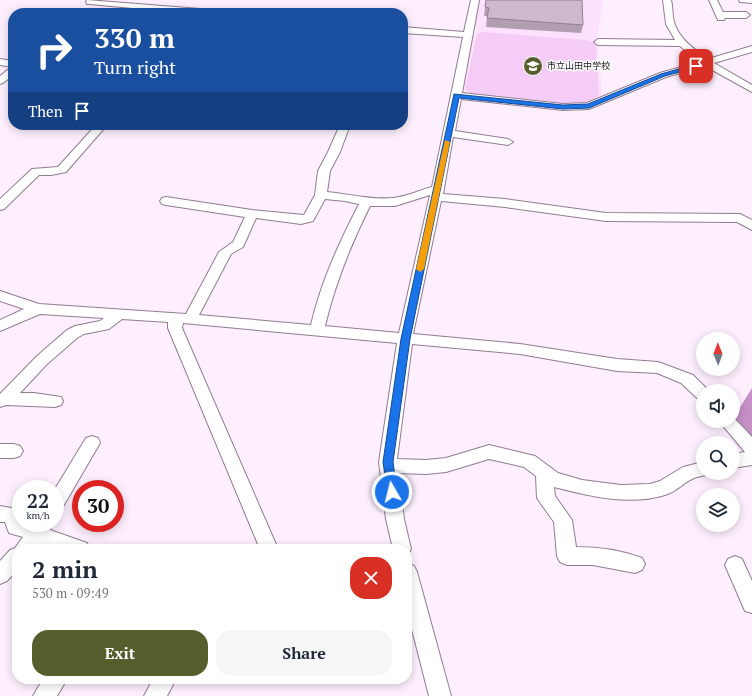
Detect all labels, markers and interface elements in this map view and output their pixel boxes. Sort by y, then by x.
text: 330 m [94,19,175,56]
icon: right [28,24,80,76]
pin [679,49,713,83]
text: Turn right [94,55,176,79]
school or university icon: 市立山田中学校 [522,55,544,77]
icon: arrive [685,55,707,77]
place label: 市立山田中学校 [547,60,610,72]
icon: arrive [71,100,93,122]
text: Then [28,101,63,121]
north arrow [696,332,740,376]
map controls [696,332,740,532]
button: sound [696,384,740,428]
button: search [696,436,740,480]
position arrow [371,471,413,513]
speed limit sign: 30 [72,480,124,532]
text: 22 [27,487,49,514]
button: layers [696,488,740,532]
text: km/h [26,509,50,522]
text: 2 min [32,553,98,585]
button: close [350,557,392,599]
text: 530 m · 09:49 [32,584,109,602]
button: Exit [32,630,208,676]
button: Share [216,630,392,676]

